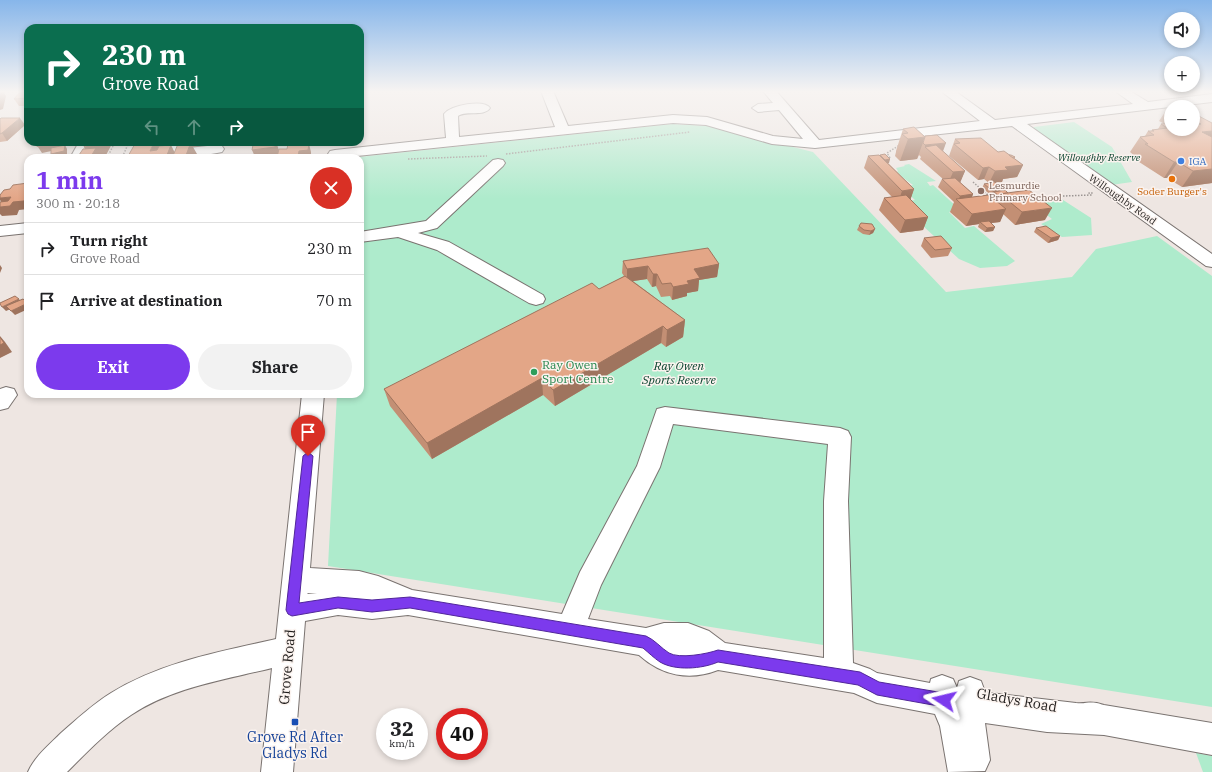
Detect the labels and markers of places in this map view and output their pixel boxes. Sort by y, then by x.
place label: IGA [1189,155,1207,168]
marker: IGA [1176,156,1186,166]
marker: Soder Burger's [1167,174,1177,184]
place label: Lesmurdie Primary School [989,179,1062,204]
place label: Soder Burger's [1137,185,1207,198]
marker: Lesmurdie Primary School [976,186,986,196]
place label: Ray Owen Sport Centre [542,357,613,386]
marker: Ray Owen Sport Centre [529,367,539,377]
pin [291,415,325,456]
marker: Grove Rd After Gladys Rd [290,717,300,727]
place label: Grove Rd After Gladys Rd [247,728,344,762]

